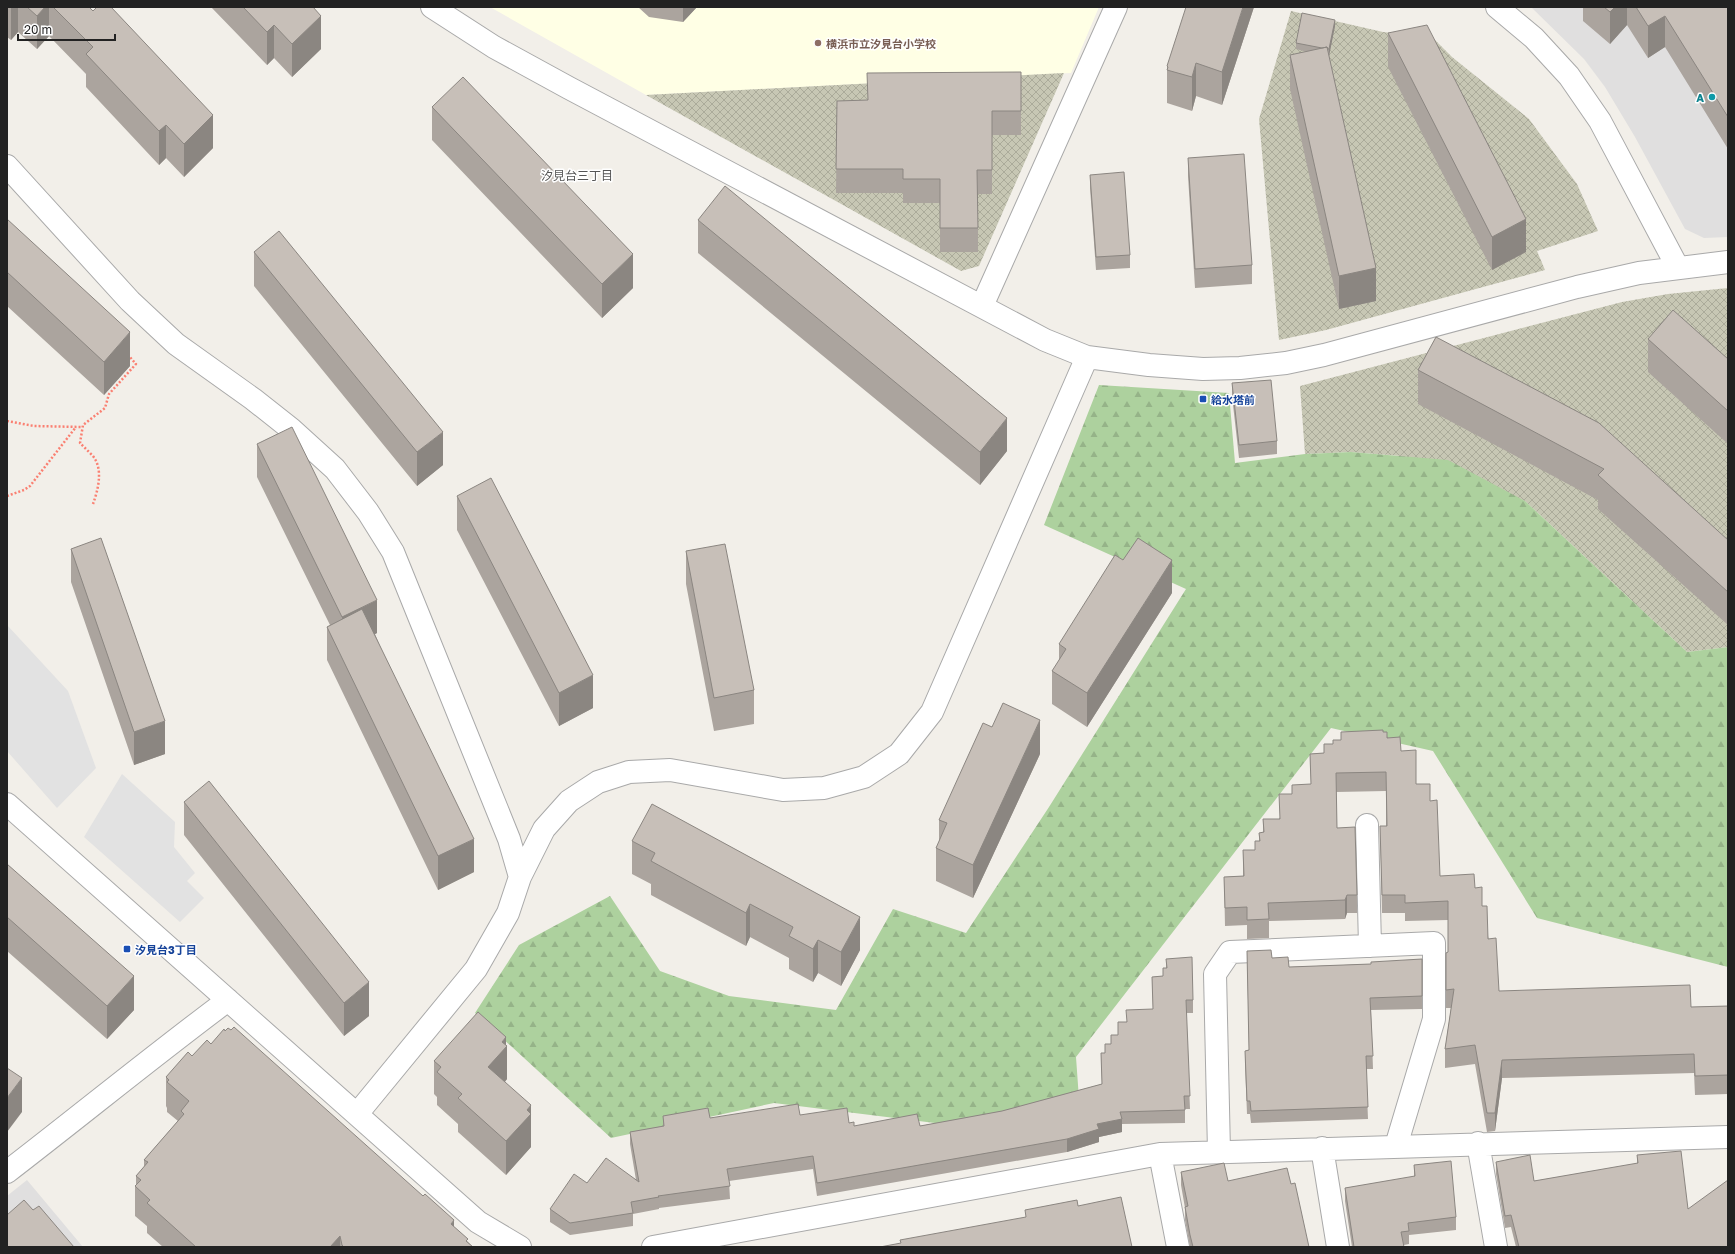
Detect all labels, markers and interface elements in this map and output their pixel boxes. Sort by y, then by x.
scale bar [18,16,115,42]
text: 20 m [24,22,52,37]
place label: 横浜市立汐見台小学校 [826,37,936,50]
marker: 横浜市立汐見台小学校 [813,38,823,48]
place label: A [1696,91,1704,104]
marker: A [1707,92,1717,102]
district label: 汐見台三丁目 [541,168,613,183]
place label: 給水塔前 [1211,393,1255,406]
marker: 給水塔前 [1198,394,1208,404]
place label: 汐見台3丁目 [135,943,197,956]
marker: 汐見台3丁目 [122,944,132,954]

